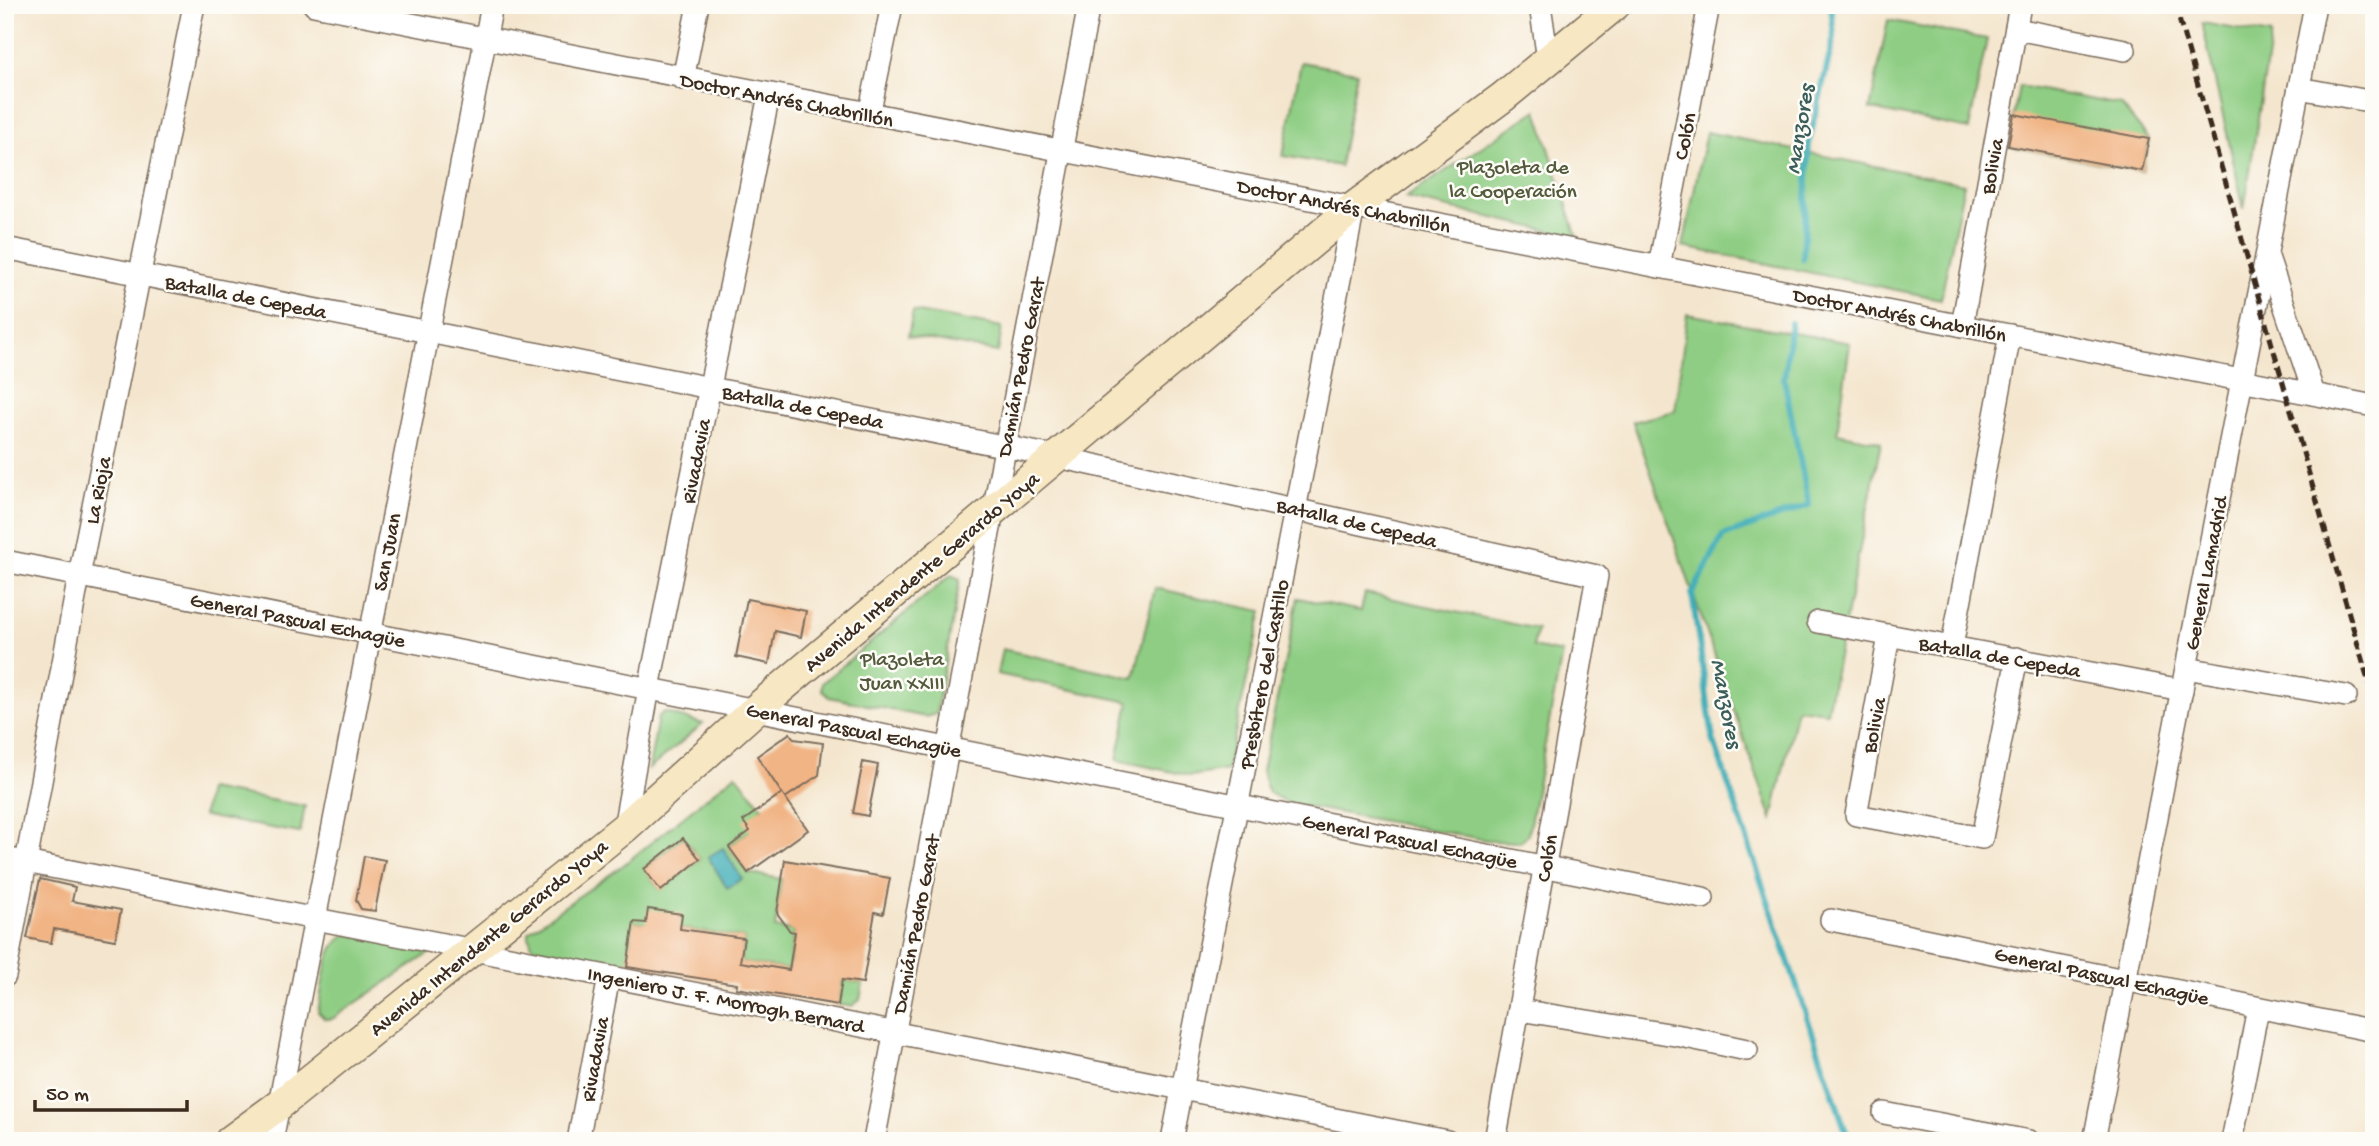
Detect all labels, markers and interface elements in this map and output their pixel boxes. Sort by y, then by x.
street label: Doctor Andrés Chabrillón [676,69,895,135]
water label: Manzores [1781,80,1822,176]
street label: Colón [1671,111,1704,163]
street label: Bolivia [1977,135,2012,197]
park label: Plazoleta de la Cooperación [1449,157,1577,206]
street label: Doctor Andrés Chabrillón [1233,175,1452,241]
street label: Batalla de Cepeda [161,271,330,328]
street label: Damián Pedro Garat [993,274,1054,461]
street label: Doctor Andrés Chabrillón [1789,284,2008,350]
street label: Batalla de Cepeda [718,381,887,438]
street label: Rivadavia [678,416,719,506]
street label: La Rioja [82,453,120,527]
street label: Avenida Intendente Gerardo Yoya [801,467,1047,679]
street label: General Lamadrid [2181,493,2236,653]
street label: Batalla de Cepeda [1273,495,1440,556]
street label: San Juan [370,512,409,594]
street label: Presbítero del Castillo [1236,578,1297,773]
street label: General Pascual Echagüe [188,589,408,656]
street label: Batalla de Cepeda [1915,633,2084,686]
park label: Plazoleta Juan XXIII [859,649,945,698]
water label: Manzores [1703,657,1747,753]
street label: Bolivia [1859,694,1894,757]
street label: General Pascual Echagüe [744,699,964,766]
street label: General Pascual Echagüe [1300,810,1520,877]
street label: Damián Pedro Garat [888,831,949,1018]
street label: Colón [1533,833,1566,884]
street label: Avenida Intendente Gerardo Yoya [366,835,615,1044]
street label: General Pascual Echagüe [1992,943,2212,1014]
street label: Ingeniero J. F. Morrogh Bernard [585,963,867,1042]
street label: Rivadavia [578,1014,617,1104]
scale bar [35,1069,187,1113]
text: 50 m [46,1084,89,1109]

